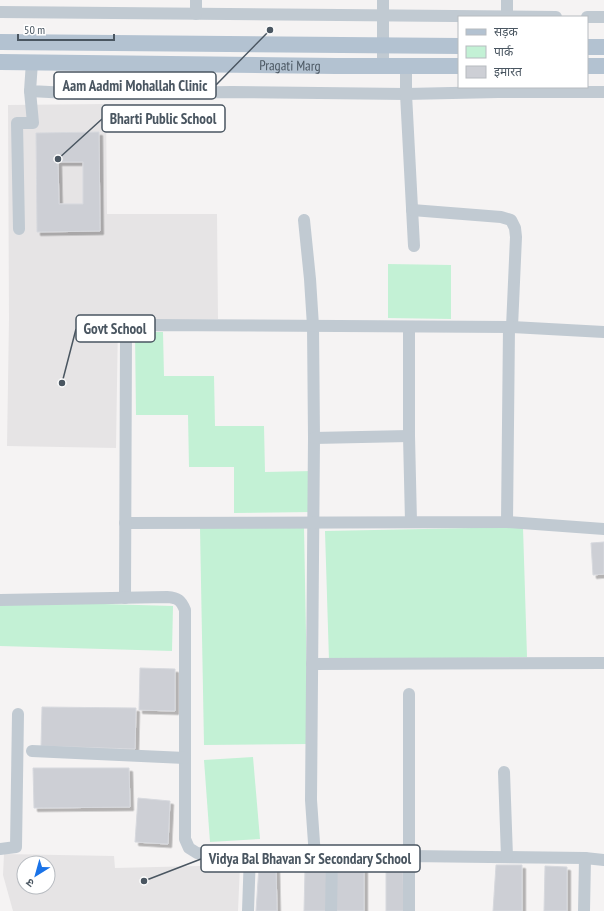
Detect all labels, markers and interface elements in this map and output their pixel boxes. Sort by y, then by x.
scale bar [18,16,114,42]
legend [458,16,588,88]
text: 50 m [24,22,45,37]
text: सड़क [494,24,519,39]
text: पार्क [494,44,514,59]
street label: Pragati Marg [259,56,321,75]
text: इमारत [494,64,523,79]
callout: Aam Aadmi Mohallah Clinic [54,72,216,99]
text: Aam Aadmi Mohallah Clinic [62,76,208,95]
callout: Bharti Public School [102,105,225,132]
text: Bharti Public School [110,109,217,128]
callout: Govt School [76,315,155,342]
text: Govt School [84,319,147,338]
callout: Vidya Bal Bhavan Sr Secondary School [201,845,420,872]
text: Vidya Bal Bhavan Sr Secondary School [208,849,412,868]
north arrow [16,855,56,895]
text: उ [23,875,37,891]

